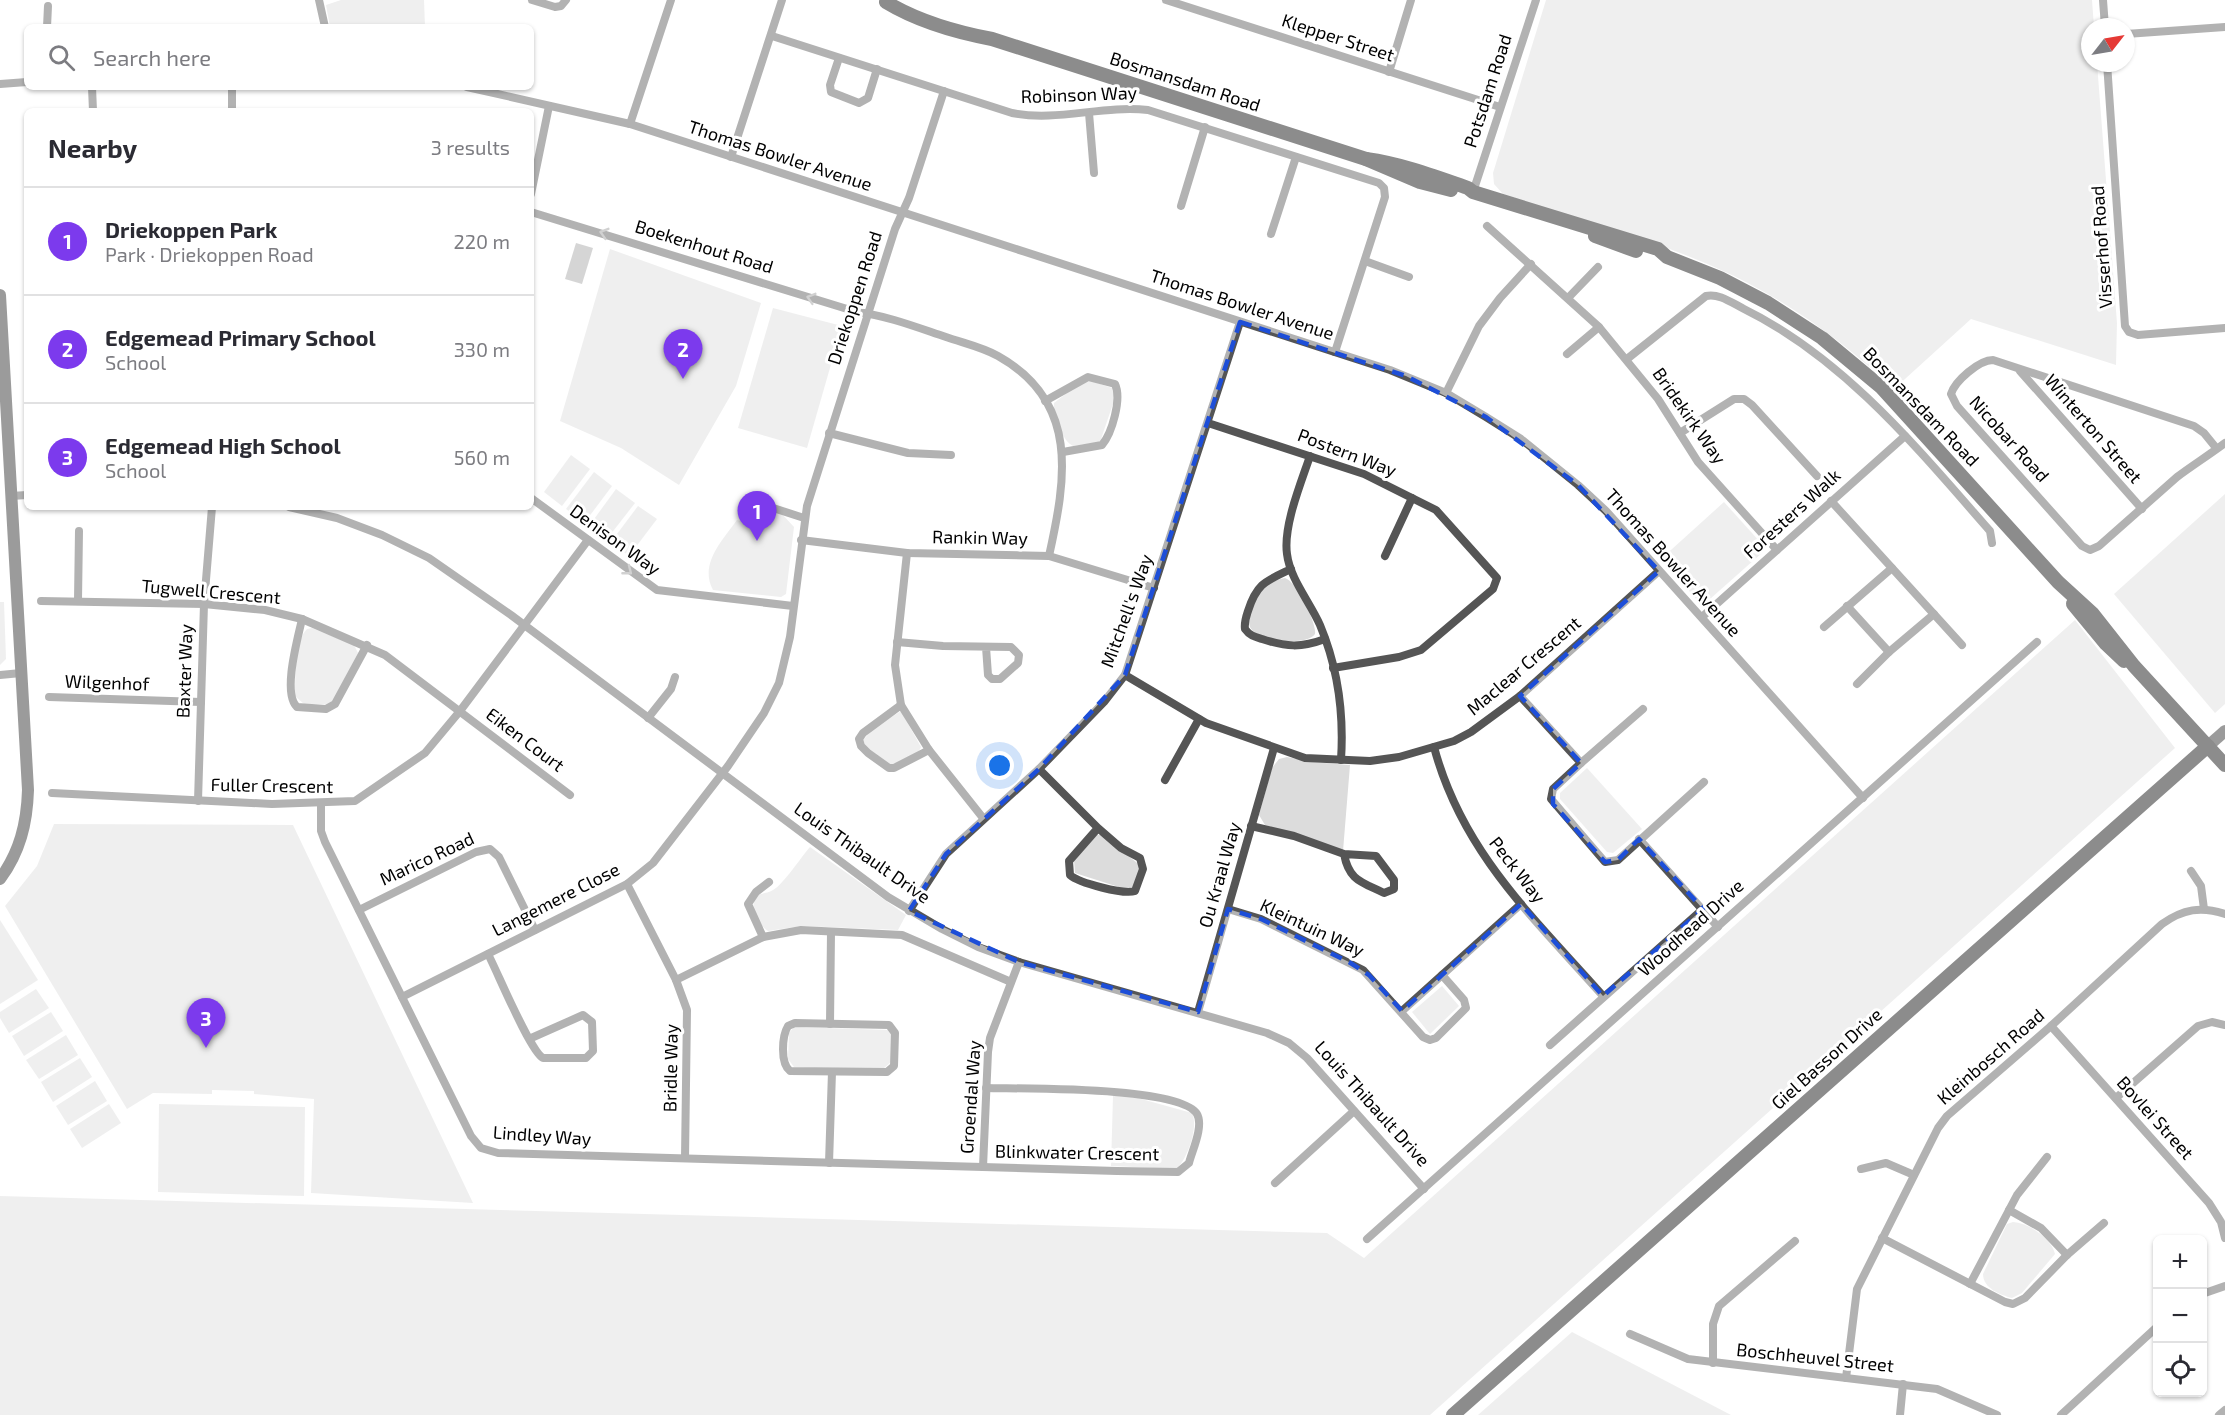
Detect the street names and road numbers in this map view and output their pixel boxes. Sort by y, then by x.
street label: Klepper Street [1279,8,1398,66]
street label: Potsdam Road [1458,31,1516,150]
street label: Bosmansdam Road [1107,46,1263,116]
street label: Robinson Way [1020,81,1138,107]
street label: Thomas Bowler Avenue [686,115,875,195]
street label: Visserhof Road [2086,185,2116,309]
street label: Boekenhout Road [633,215,776,278]
street label: Driekoppen Road [822,228,886,367]
street label: Thomas Bowler Avenue [1148,264,1337,344]
street label: Bosmansdam Road [1859,342,1984,470]
street label: Bridekirk Way [1648,363,1731,468]
street label: Winterton Street [2040,369,2147,487]
street label: Nicobar Road [1965,391,2054,486]
street label: Postern Way [1295,423,1400,481]
street label: Foresters Walk [1738,464,1845,563]
street label: Thomas Bowler Avenue [1601,484,1746,641]
street label: Denison Way [566,499,665,580]
street label: Rankin Way [932,525,1028,549]
street label: Mitchell's Way [1095,550,1157,670]
street label: Tugwell Crescent [141,574,282,608]
street label: Maclear Crescent [1462,611,1585,719]
street label: Baxter Way [171,623,197,718]
street label: Wilgenhof [64,670,151,695]
street label: Eiken Court [482,703,569,776]
street label: Fuller Crescent [211,773,334,797]
street label: Louis Thibault Drive [790,797,935,908]
street label: Ou Kraal Way [1193,819,1245,930]
street label: Marico Road [376,827,477,890]
street label: Peck Way [1485,832,1551,907]
street label: Langemere Close [488,858,623,941]
street label: Woodhead Drive [1633,874,1748,980]
street label: Kleintuin Way [1257,893,1369,961]
street label: Giel Basson Drive [1767,1003,1886,1114]
street label: Kleinbosch Road [1932,1004,2048,1109]
street label: Bridle Way [658,1023,682,1112]
street label: Louis Thibault Drive [1311,1036,1435,1171]
street label: Groendal Way [955,1039,985,1154]
street label: Bovlei Street [2113,1071,2199,1164]
street label: Lindley Way [492,1121,592,1149]
street label: Blinkwater Crescent [995,1140,1159,1164]
street label: Boschheuvel Street [1735,1338,1895,1376]

